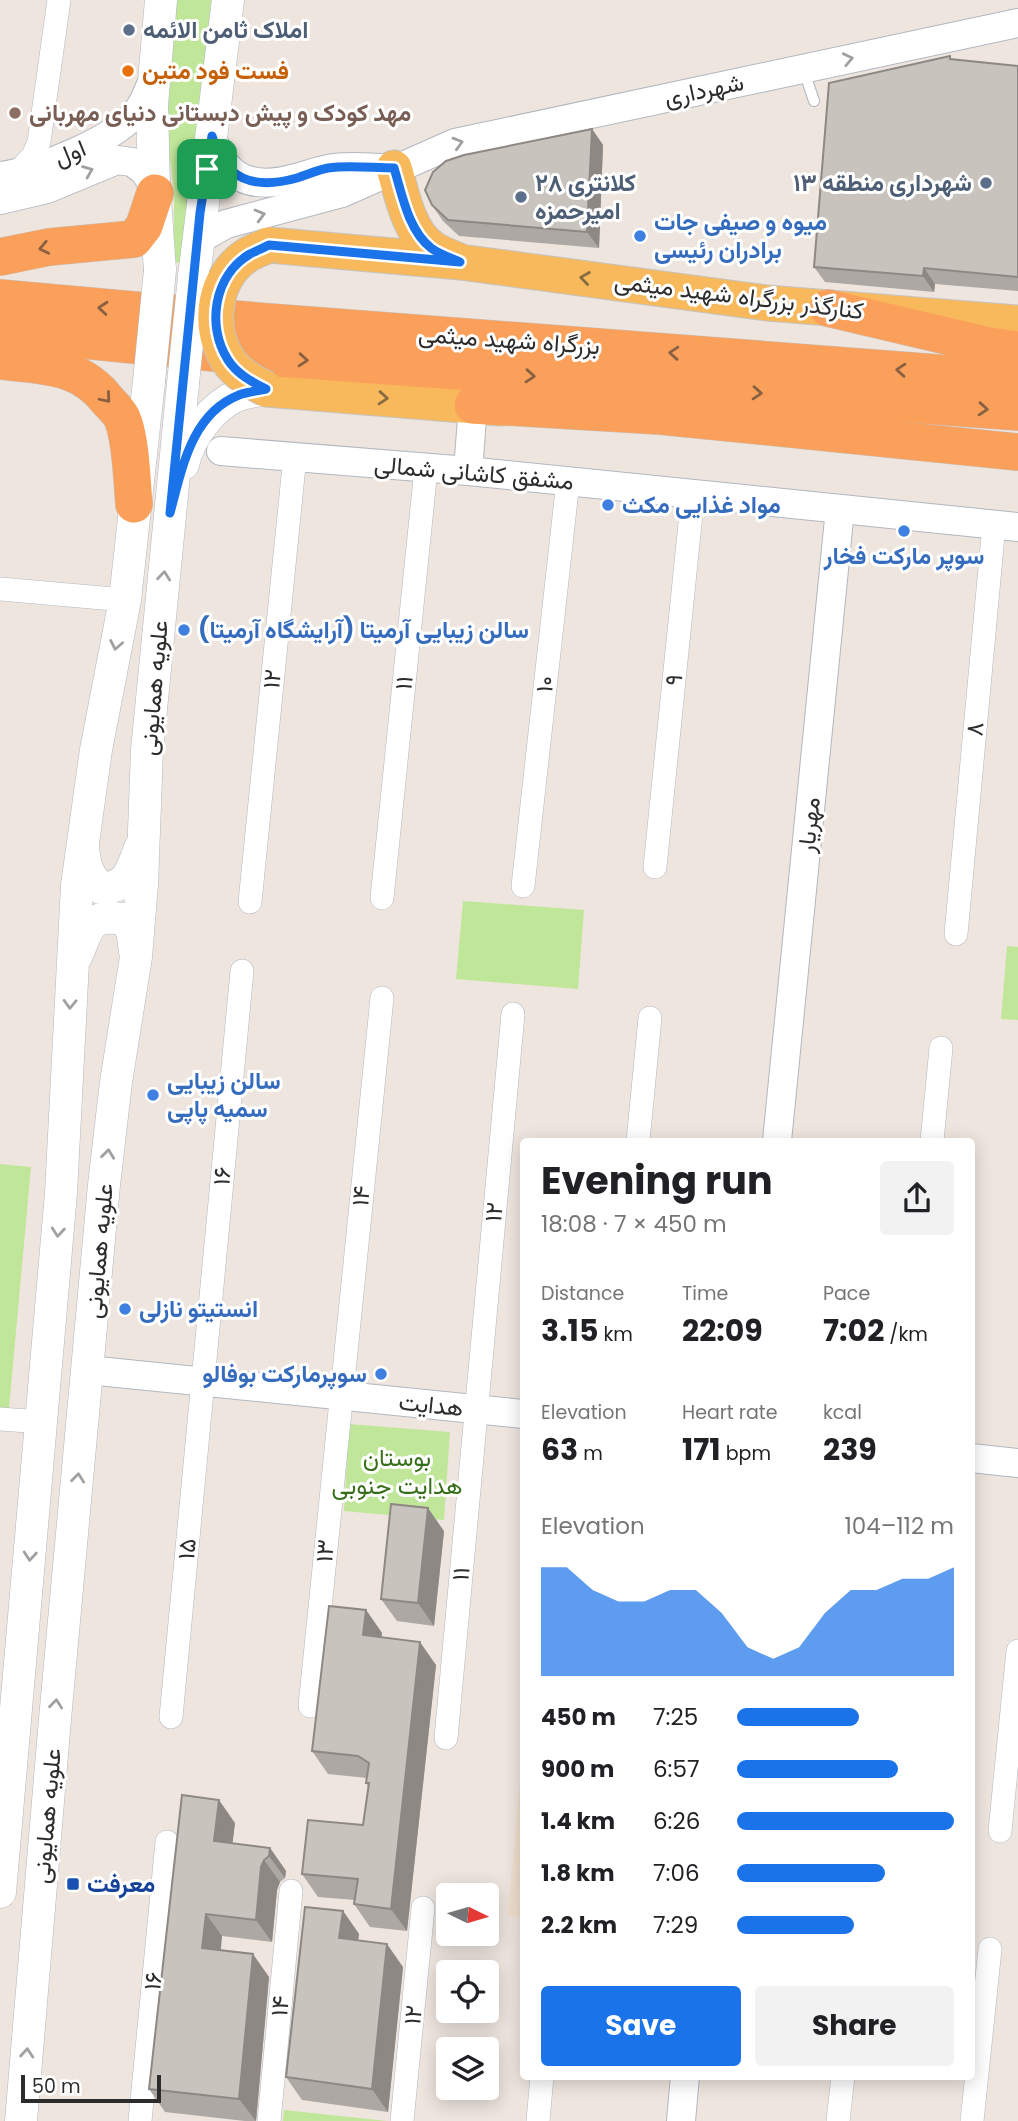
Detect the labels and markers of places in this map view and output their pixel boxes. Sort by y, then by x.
place label: املاک ثامن الائمه [143,13,309,46]
marker: املاک ثامن الائمه [121,22,137,38]
place label: فست فود متین [142,54,289,87]
marker: فست فود متین [120,63,136,79]
place label: مهد کودک و پیش دبستانی دنیای‌ مهربانی [29,96,411,129]
marker: مهد کودک و پیش دبستانی دنیای‌ مهربانی [7,105,23,121]
pin [177,139,237,199]
place label: کلانتری ۲۸ امیرحمزه [535,166,636,227]
place label: شهرداری منطقه ۱۳ [793,166,972,199]
marker: شهرداری منطقه ۱۳ [978,175,994,191]
marker: کلانتری ۲۸ امیرحمزه [513,189,529,205]
place label: میوه و صیفی جات برادران رئیسی [654,205,827,266]
marker: میوه و صیفی جات برادران رئیسی [632,228,648,244]
place label: مواد غذایی مکث [622,488,781,521]
marker: مواد غذایی مکث [600,497,616,513]
marker: سوپر مارکت فخار [896,523,912,539]
place label: سوپر مارکت فخار [823,539,984,572]
place label: سالن زیبایی آرمیتا (آرایشگاه آرمیتا) [198,613,529,646]
marker: سالن زیبایی آرمیتا (آرایشگاه آرمیتا) [176,622,192,638]
place label: سالن زیبایی سمیه پاپی [167,1064,281,1125]
marker: سالن زیبایی سمیه پاپی [145,1087,161,1103]
place label: انستیتو نازلی [139,1292,258,1325]
marker: انستیتو نازلی [117,1301,133,1317]
place label: سوپرمارکت بوفالو [202,1357,367,1390]
marker: سوپرمارکت بوفالو [373,1366,389,1382]
place label: معرفت [87,1867,155,1900]
marker: معرفت [65,1876,81,1892]

